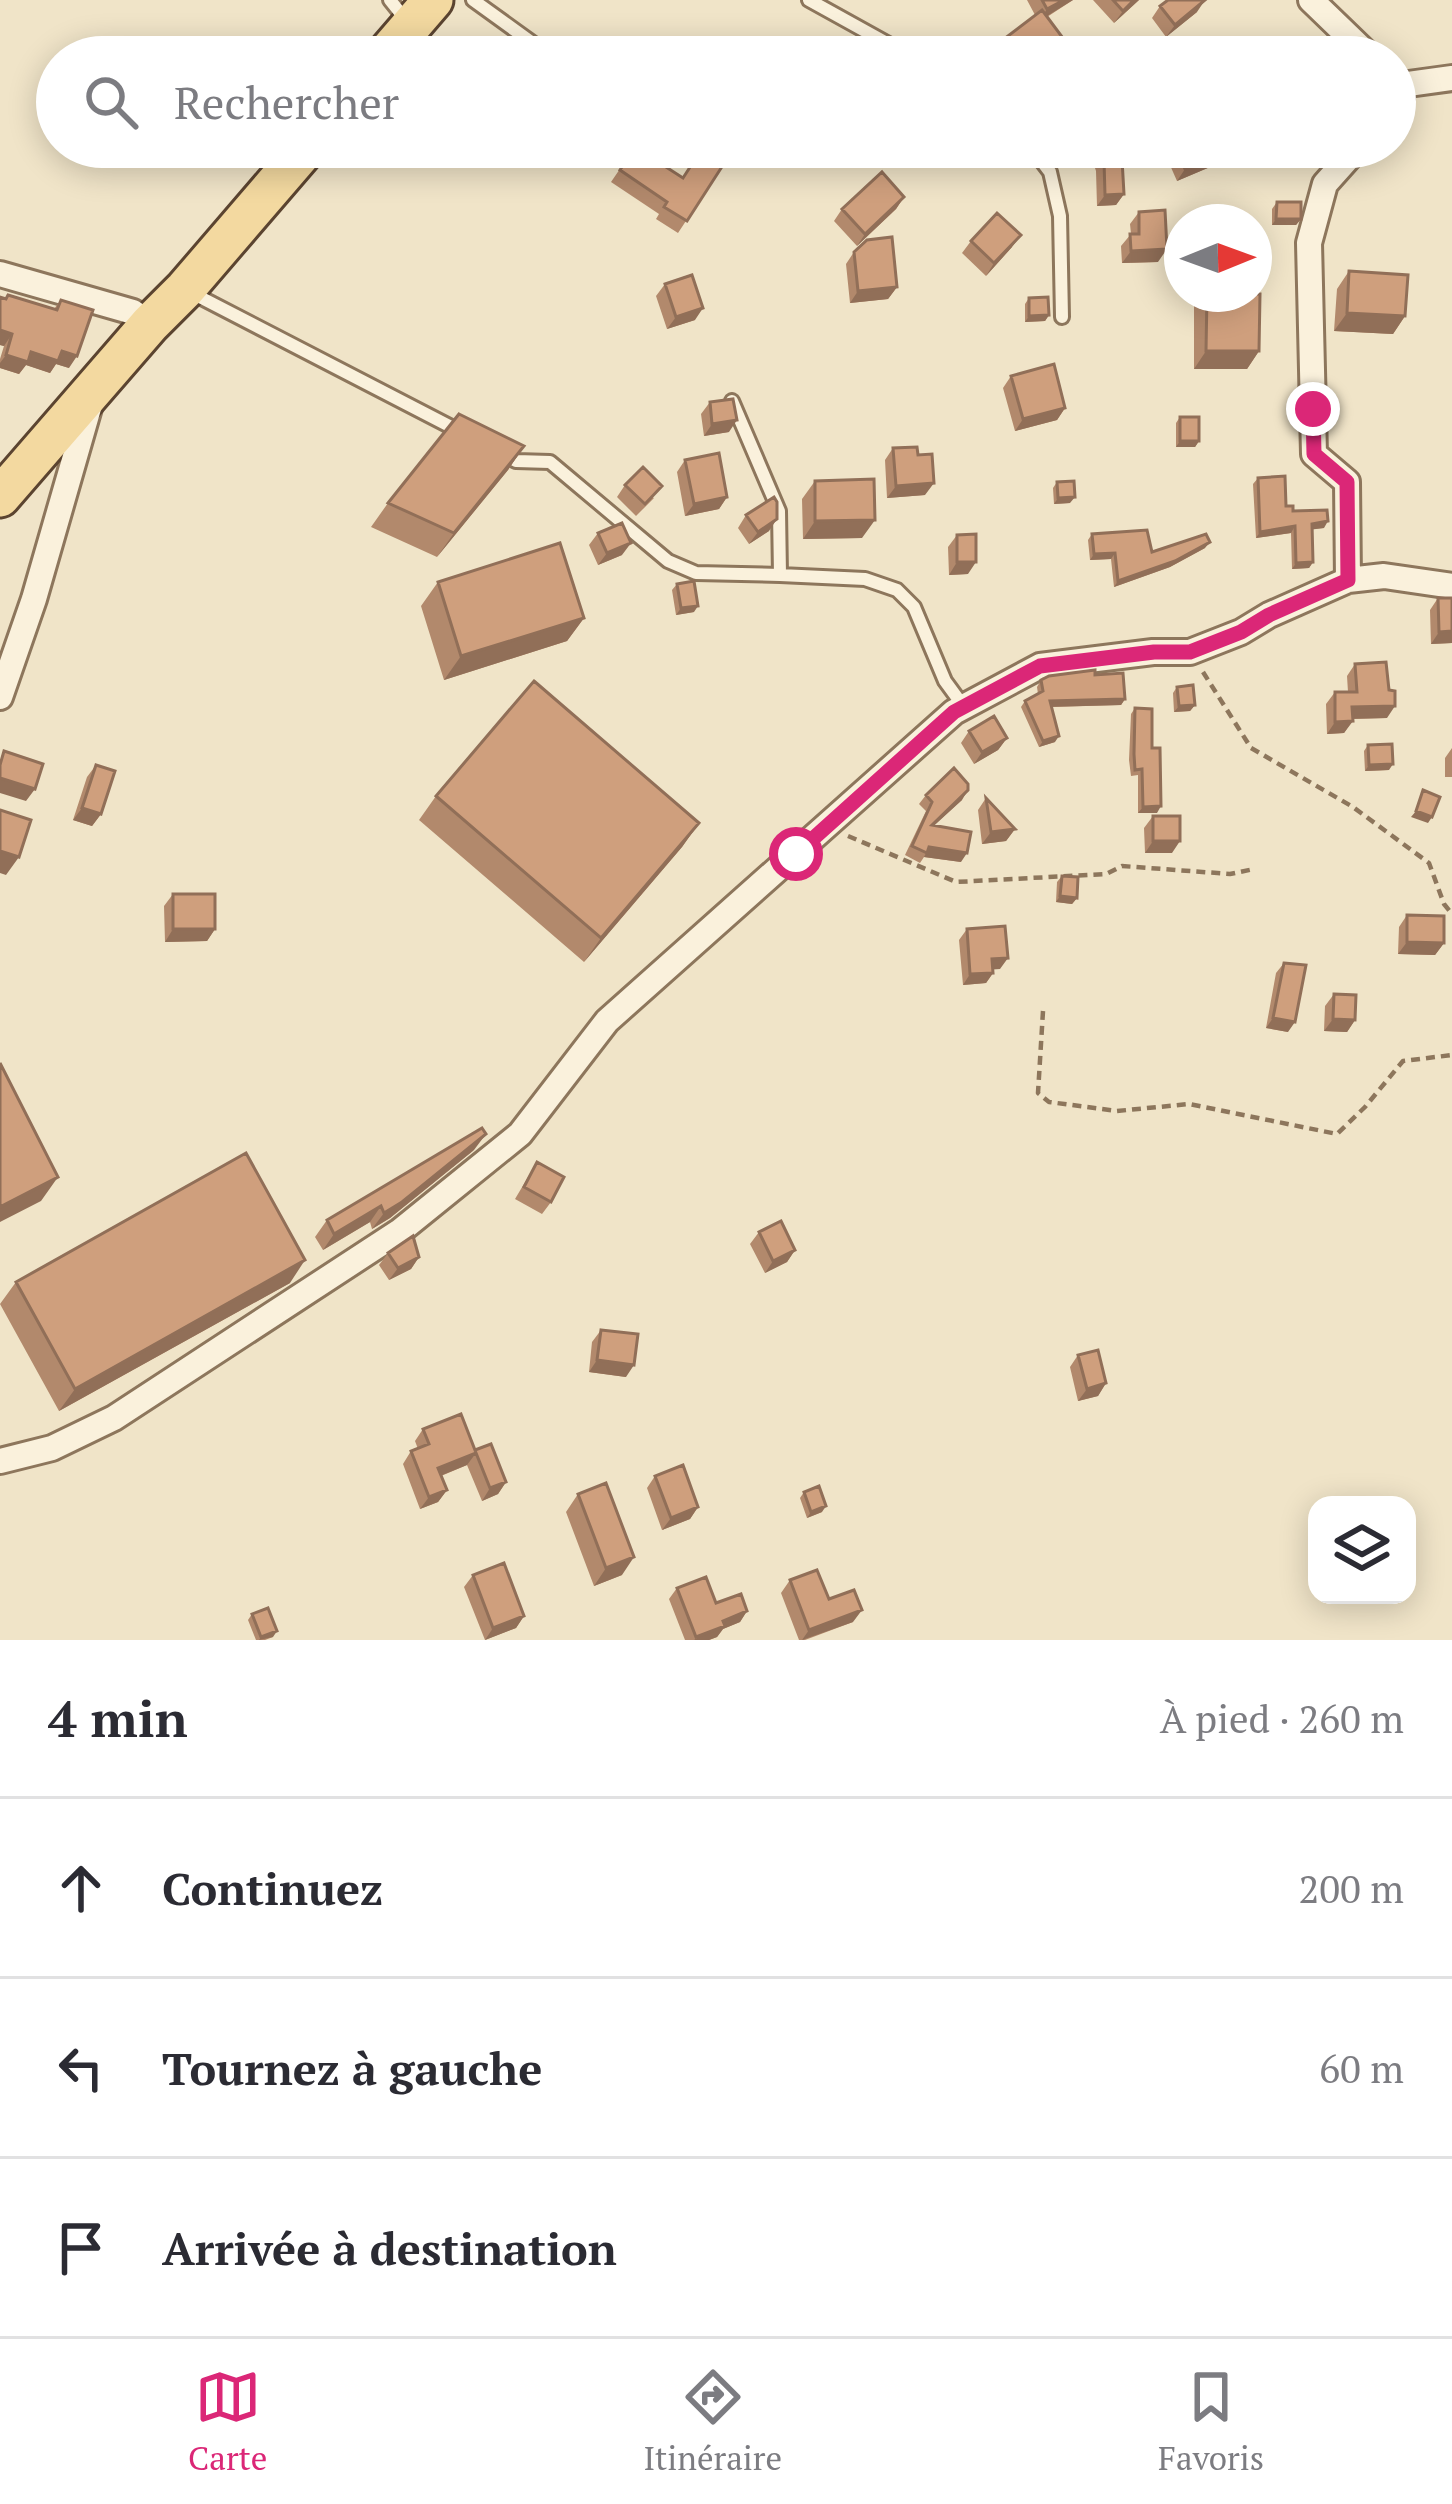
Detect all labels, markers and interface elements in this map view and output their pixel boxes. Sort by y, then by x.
search box [36,36,1416,168]
icon: search [78,69,144,135]
text: Rechercher [174,72,399,132]
north arrow [1164,204,1272,312]
route end [1286,382,1340,436]
route start [769,827,823,881]
map controls [1308,1496,1416,1604]
button: layers [1308,1496,1416,1604]
text: 4 min [48,1684,188,1752]
text: À pied · 260 m [1160,1692,1404,1744]
icon: ahead [48,1855,114,1921]
text: Continuez [162,1858,383,1918]
text: 200 m [1299,1862,1404,1914]
icon: left [48,2035,114,2101]
text: Tournez à gauche [162,2038,542,2098]
text: 60 m [1319,2042,1404,2094]
icon: arrive [48,2215,114,2281]
text: Arrivée à destination [162,2218,617,2278]
tab: Carte [188,2364,267,2479]
tab: Itinéraire [643,2364,782,2479]
tab: Favoris [1158,2364,1264,2479]

